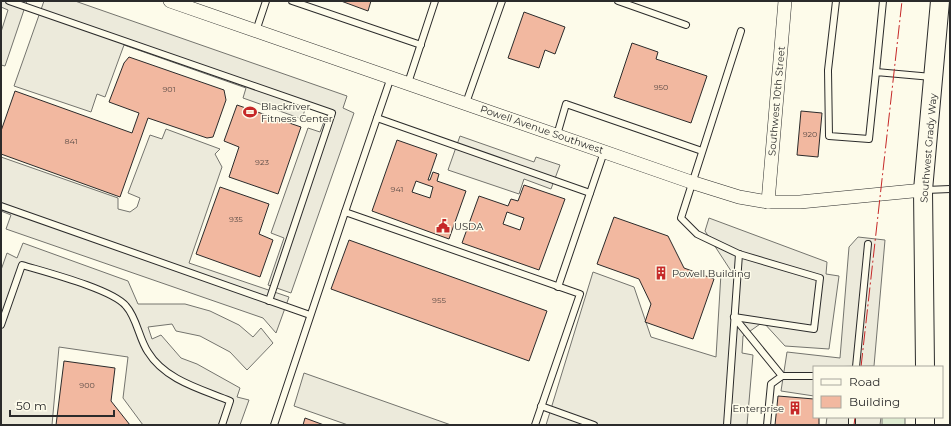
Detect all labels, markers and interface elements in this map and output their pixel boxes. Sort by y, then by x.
street label: Southwest 10th Street [765,46,788,156]
house number: 950 [654,82,668,92]
house number: 901 [162,84,176,94]
street label: Southwest Grady Way [917,92,940,203]
place label: Blackriver Fitness Center [261,100,333,125]
street label: Powell Avenue Southwest [478,102,605,157]
sports icon: Blackriver Fitness Center [242,104,258,120]
house number: 920 [803,129,817,139]
house number: 841 [64,136,78,146]
house number: 923 [255,157,269,167]
house number: 941 [391,184,403,194]
house number: 935 [229,214,243,224]
public building icon: USDA [435,218,451,234]
place label: USDA [454,220,484,233]
building icon: Powell Building [653,265,669,281]
place label: Powell Building [672,267,751,280]
house number: 955 [432,295,446,305]
legend [813,366,943,418]
text: Road [849,374,880,389]
house number: 900 [79,380,95,390]
scale bar [10,392,114,418]
text: Building [849,394,900,409]
text: 50 m [16,398,47,413]
building icon: Enterprise [787,400,803,416]
place label: Enterprise [732,402,784,415]

